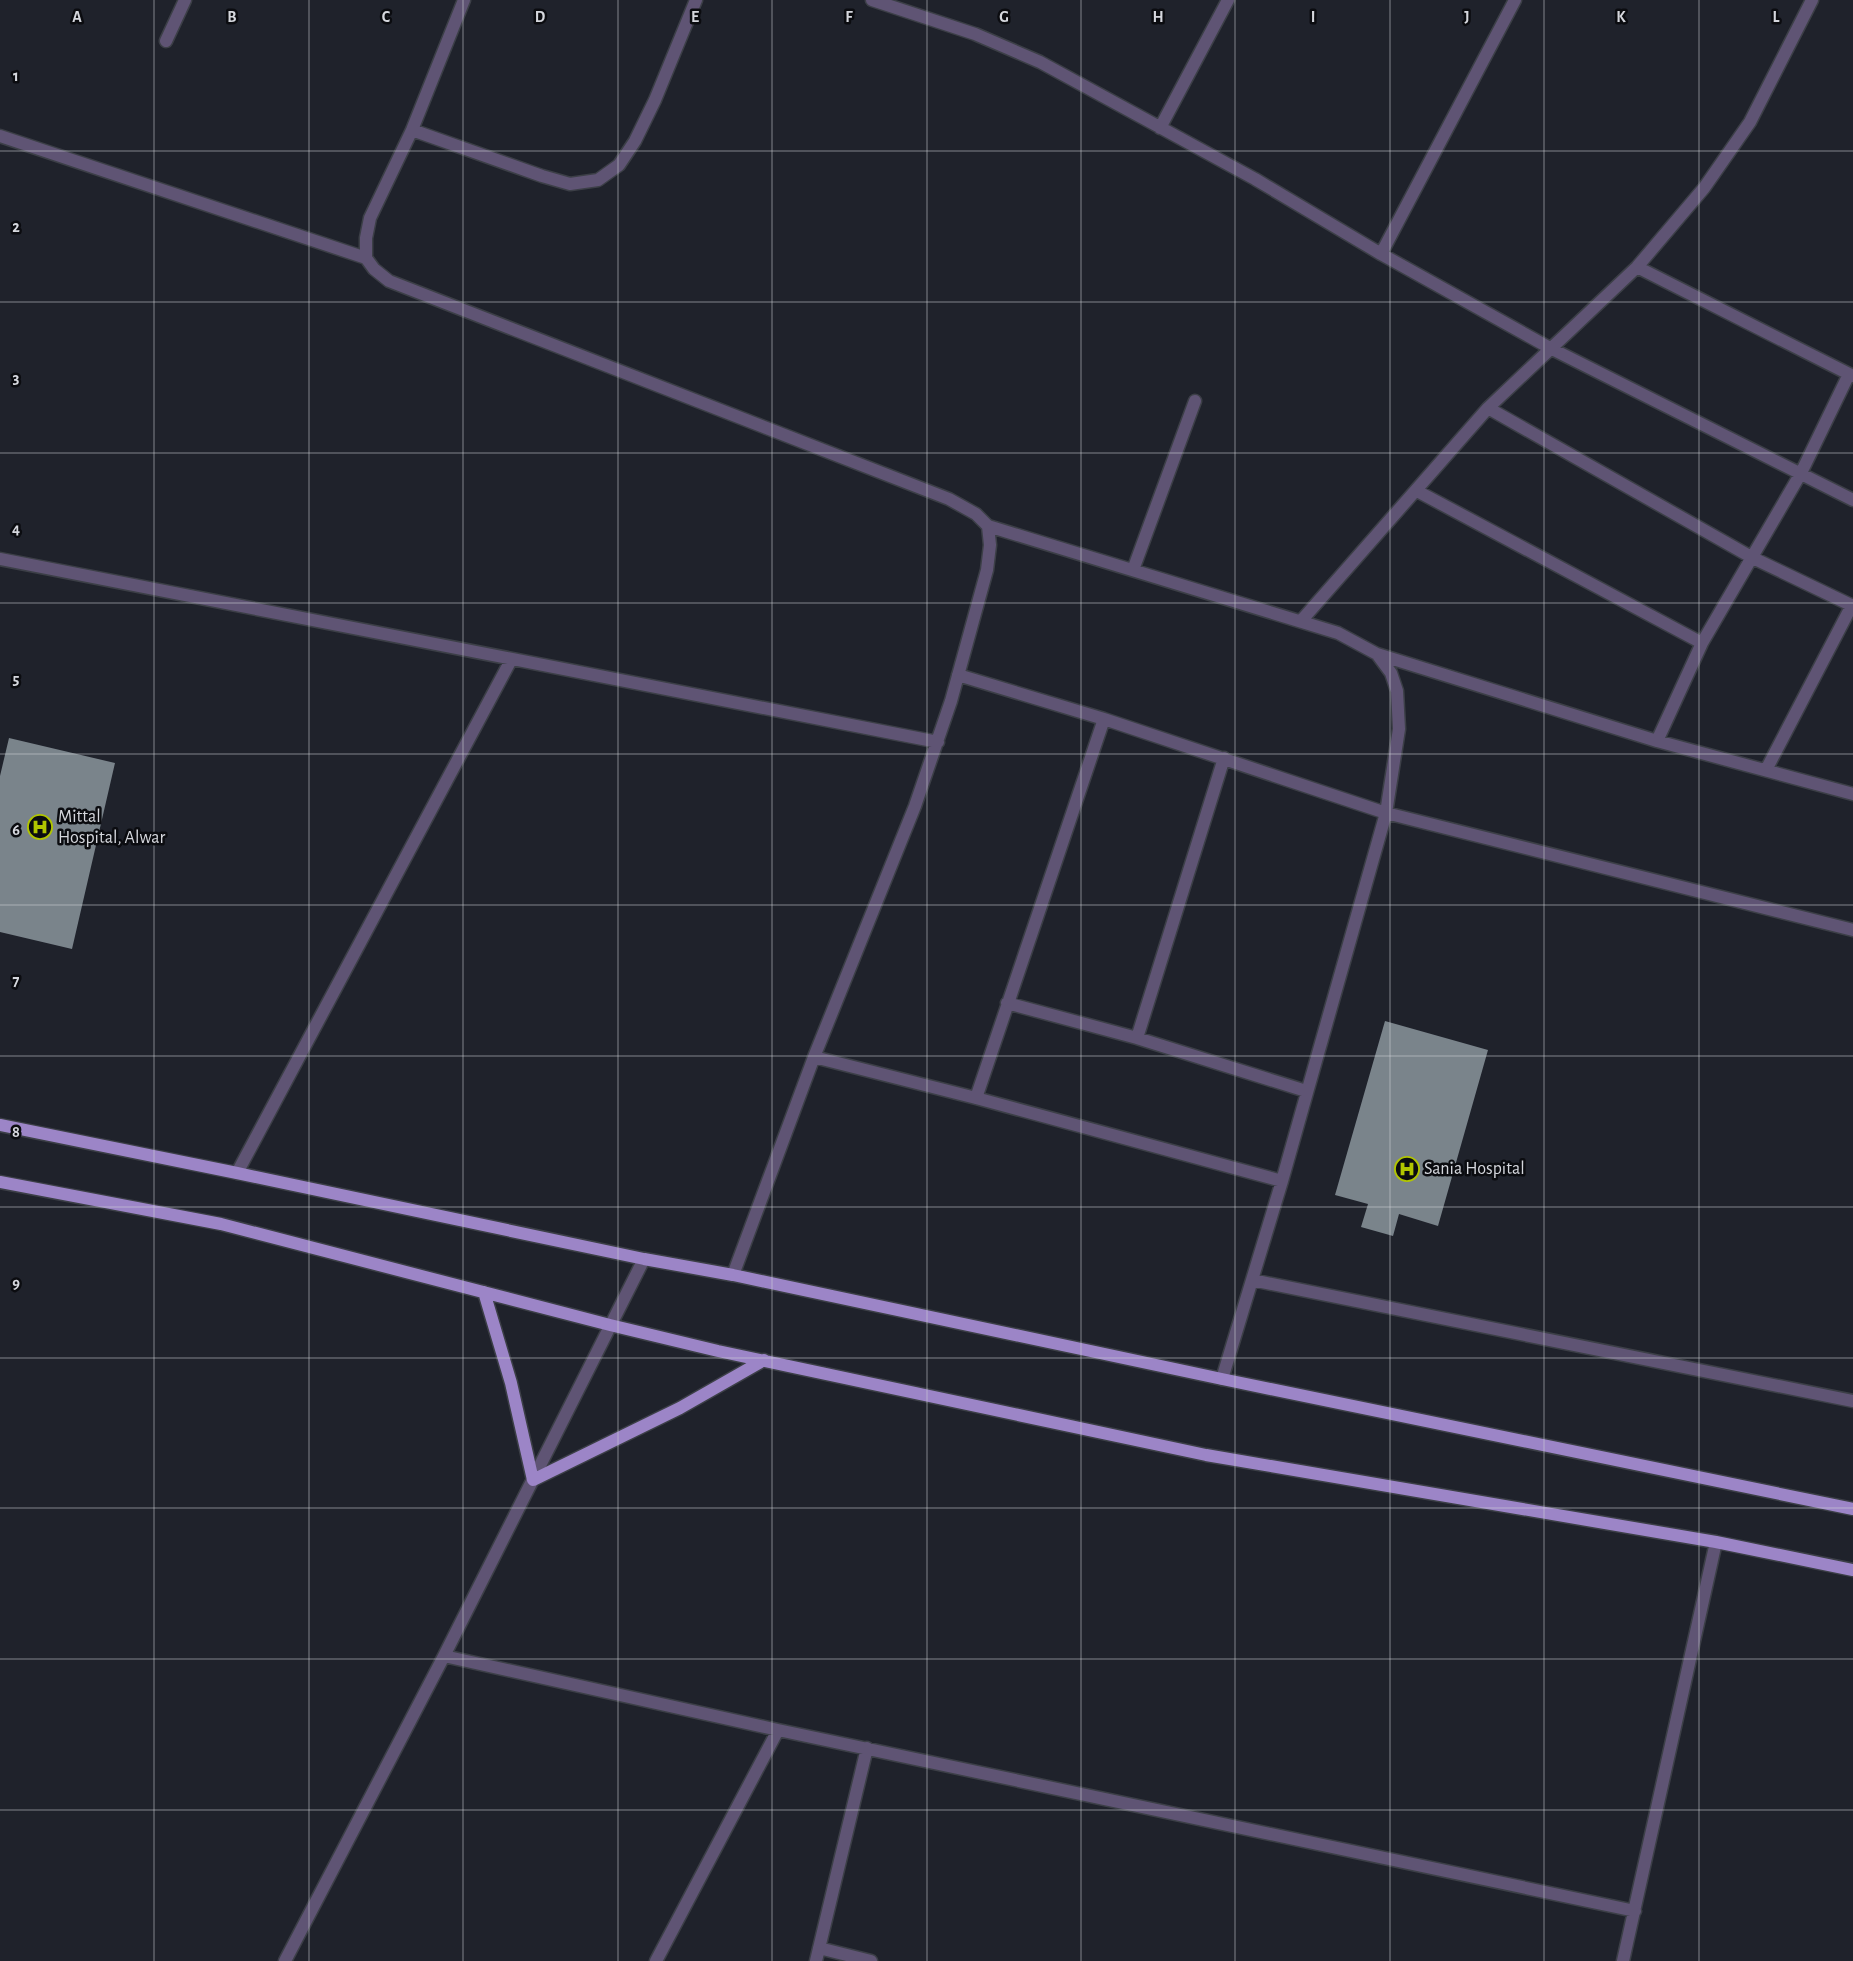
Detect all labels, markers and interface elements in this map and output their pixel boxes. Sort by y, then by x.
text: A [72,9,82,25]
text: B [227,9,237,25]
text: C [382,9,391,25]
text: D [535,9,546,25]
text: E [691,9,699,25]
text: F [845,9,853,25]
text: G [999,9,1009,25]
text: H [1152,9,1164,25]
text: I [1311,9,1315,25]
text: J [1464,9,1470,25]
text: K [1616,9,1626,25]
text: L [1773,9,1780,25]
text: 1 [13,68,19,84]
text: 2 [12,219,20,235]
text: 3 [13,370,20,386]
text: 4 [12,521,20,537]
text: 5 [13,671,20,687]
place label: Mittal Hospital, Alwar [58,808,165,847]
hospital icon: Mittal Hospital, Alwar [27,814,53,840]
text: 6 [12,822,20,838]
text: 7 [13,973,20,989]
text: 8 [12,1124,20,1140]
hospital icon: Sania Hospital [1394,1156,1420,1182]
place label: Sania Hospital [1424,1160,1525,1178]
text: 9 [12,1275,20,1291]

